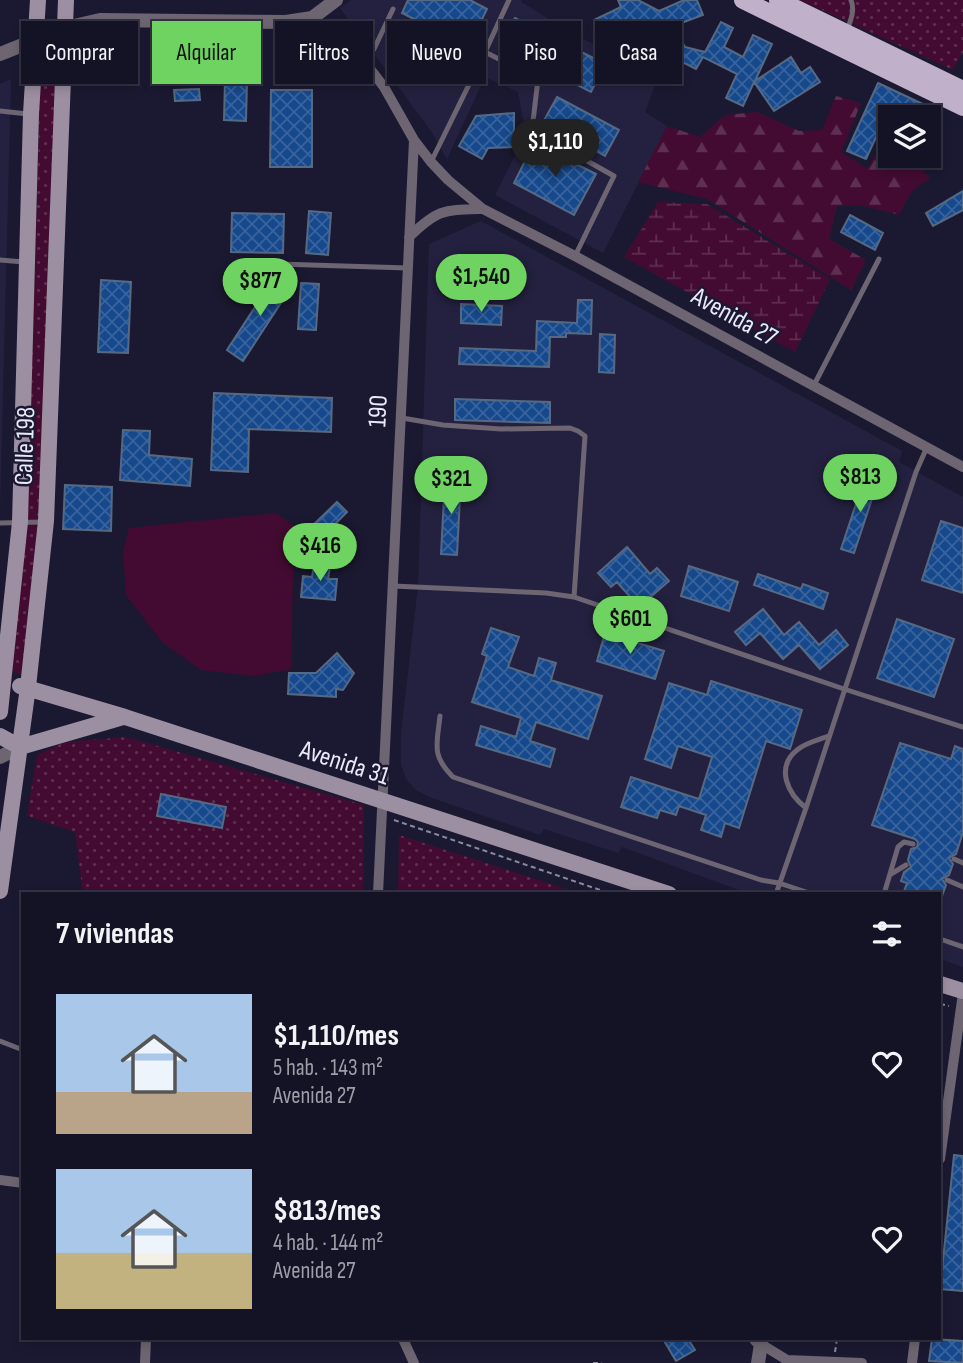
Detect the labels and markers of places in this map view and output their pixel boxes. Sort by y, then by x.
pin: $1,110 [498,120,612,179]
pin: $1,540 [424,254,538,314]
pin: $877 [219,258,301,318]
pin: $813 [819,454,901,514]
pin: $321 [410,456,492,516]
pin: $416 [279,524,361,583]
pin: $601 [589,596,671,656]

